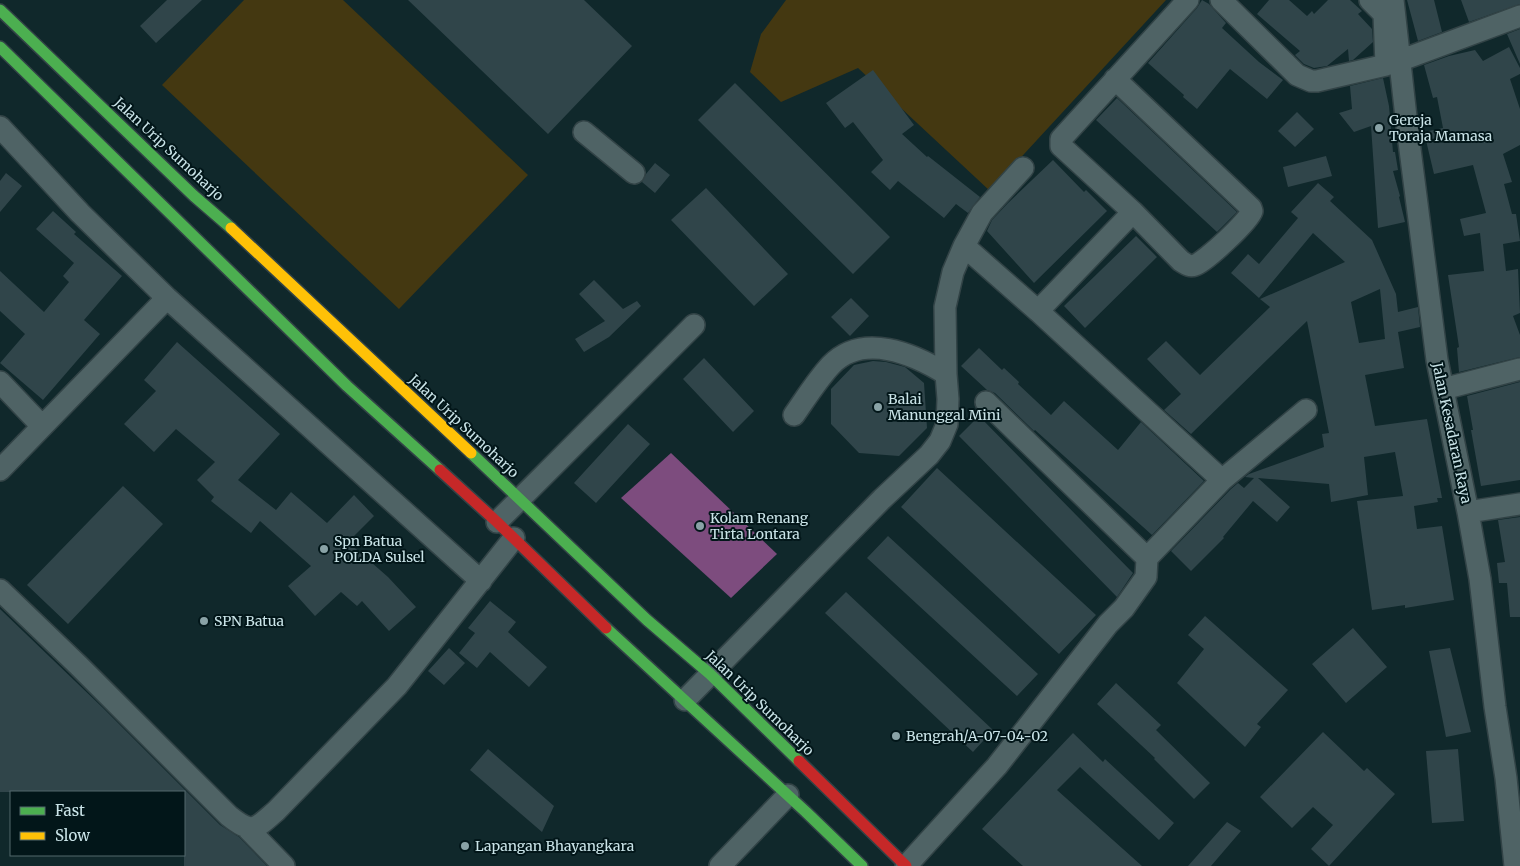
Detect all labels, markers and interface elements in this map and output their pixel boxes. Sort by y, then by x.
street label: Jalan Urip Sumoharjo [110,93,228,205]
place label: Gereja Toraja Mamasa [1389,111,1493,145]
marker: Gereja Toraja Mamasa [1373,122,1385,134]
street label: Jalan Kesadaran Raya [1428,360,1476,506]
street label: Jalan Urip Sumoharjo [405,370,523,482]
place label: Balai Manunggal Mini [888,390,1001,424]
marker: Balai Manunggal Mini [872,401,884,413]
place label: Kolam Renang Tirta Lontara [710,509,809,543]
marker: Kolam Renang Tirta Lontara [694,520,706,532]
place label: Spn Batua POLDA Sulsel [334,532,425,566]
marker: Spn Batua POLDA Sulsel [318,543,330,555]
place label: SPN Batua [214,612,285,630]
marker: SPN Batua [198,615,210,627]
street label: Jalan Urip Sumoharjo [701,646,818,759]
place label: Bengrah/A-07-04-02 [906,727,1048,745]
marker: Bengrah/A-07-04-02 [890,730,902,742]
legend [10,791,185,856]
text: Fast [55,801,85,820]
text: Slow [55,826,90,845]
place label: Lapangan Bhayangkara [475,837,635,855]
marker: Lapangan Bhayangkara [459,840,471,852]

